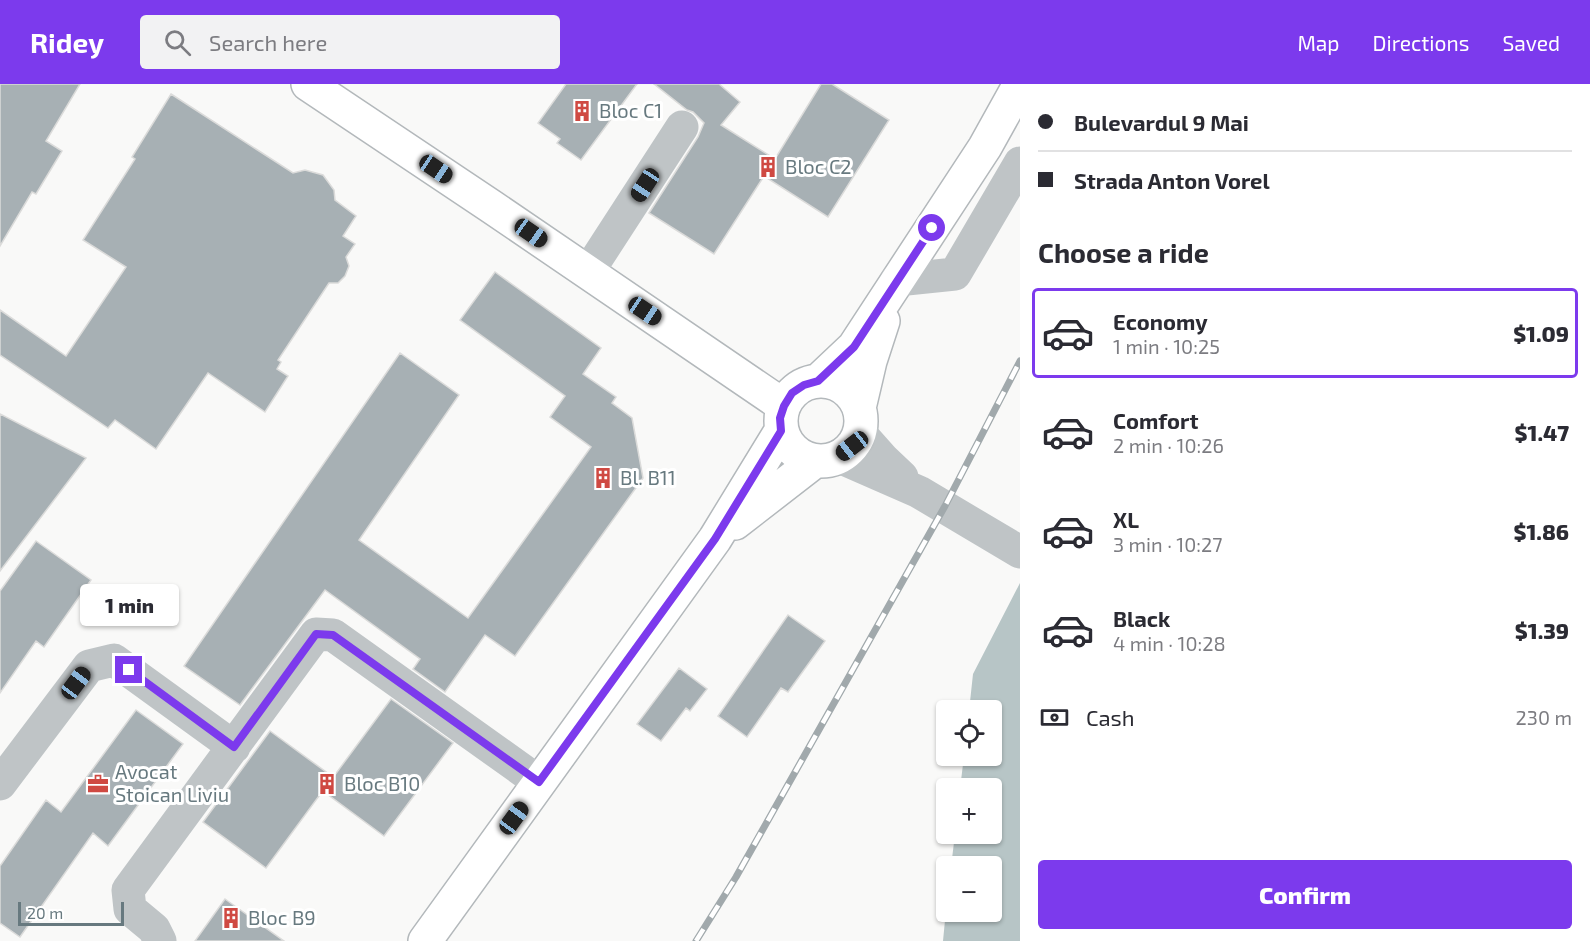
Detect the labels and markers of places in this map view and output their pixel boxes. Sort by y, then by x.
place label: Bloc C1 [599,98,662,122]
building icon: Bloc C1 [570,99,594,123]
place label: Bloc C2 [785,154,852,178]
building icon: Bloc C2 [756,155,780,179]
place label: Bl. B11 [620,465,676,489]
building icon: Bl. B11 [591,466,615,490]
place label: Avocat Stoican Liviu [115,759,229,806]
place label: Bloc B10 [344,771,420,795]
office icon: Avocat Stoican Liviu [86,772,110,796]
building icon: Bloc B10 [315,772,339,796]
place label: Bloc B9 [248,905,316,929]
building icon: Bloc B9 [219,906,243,930]

